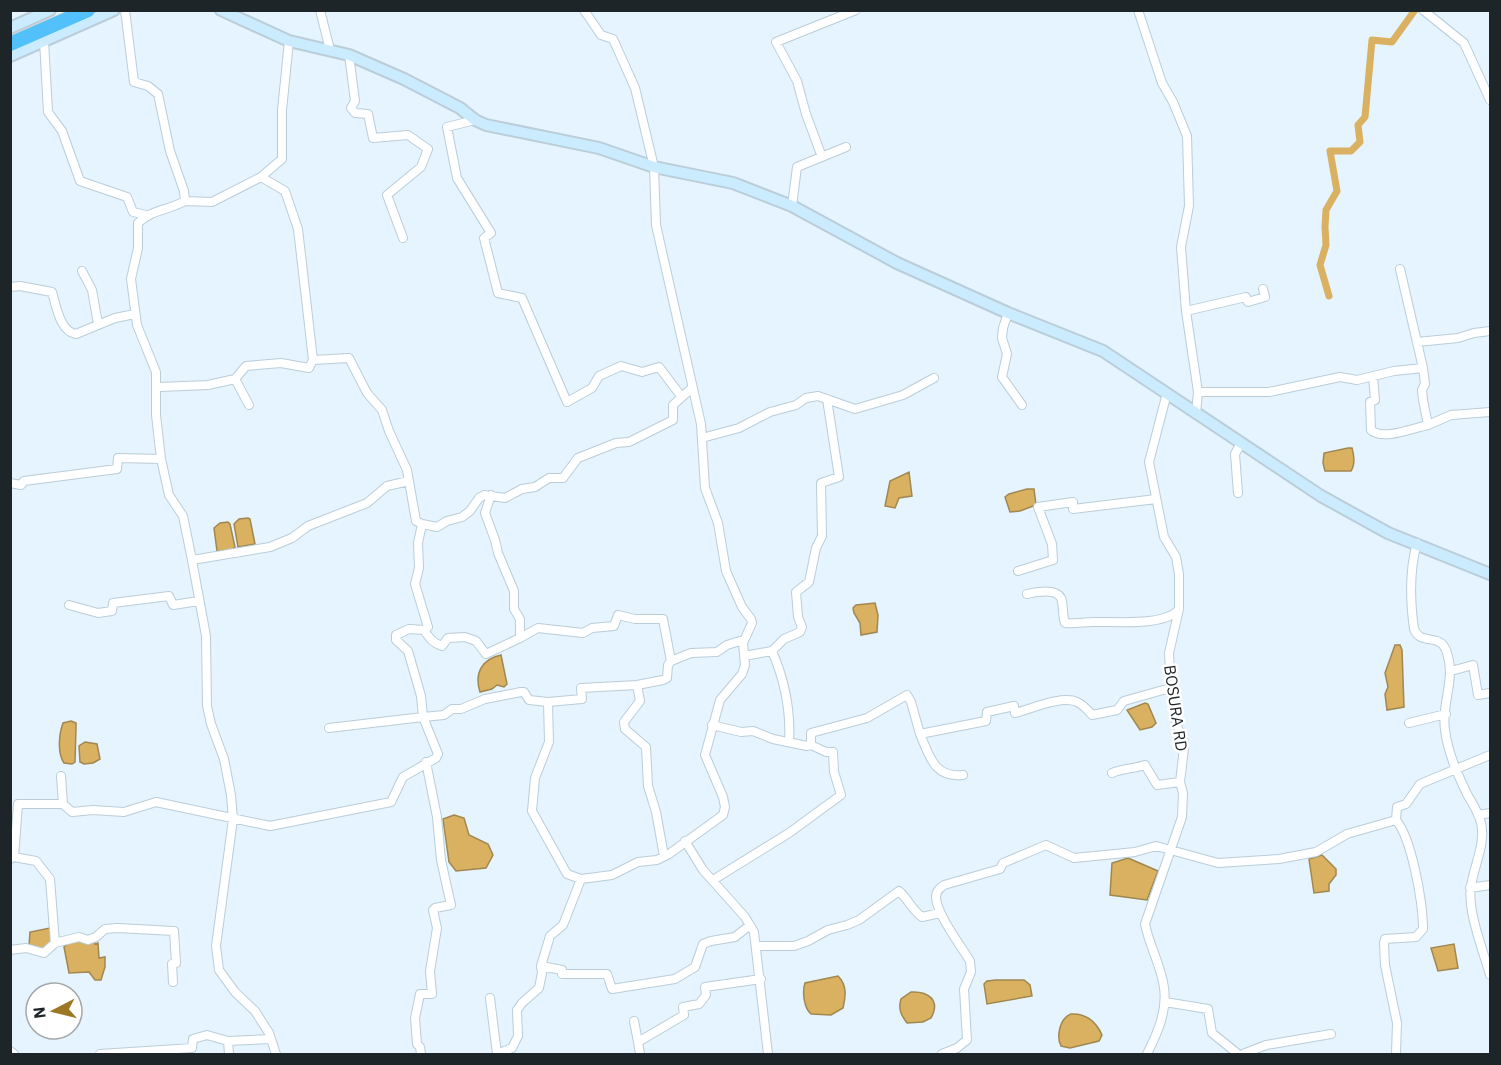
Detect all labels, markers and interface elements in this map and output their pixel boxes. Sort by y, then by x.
street label: BOSURA RD [1160,663,1192,753]
north arrow [24,981,84,1041]
text: N [28,1006,50,1020]

